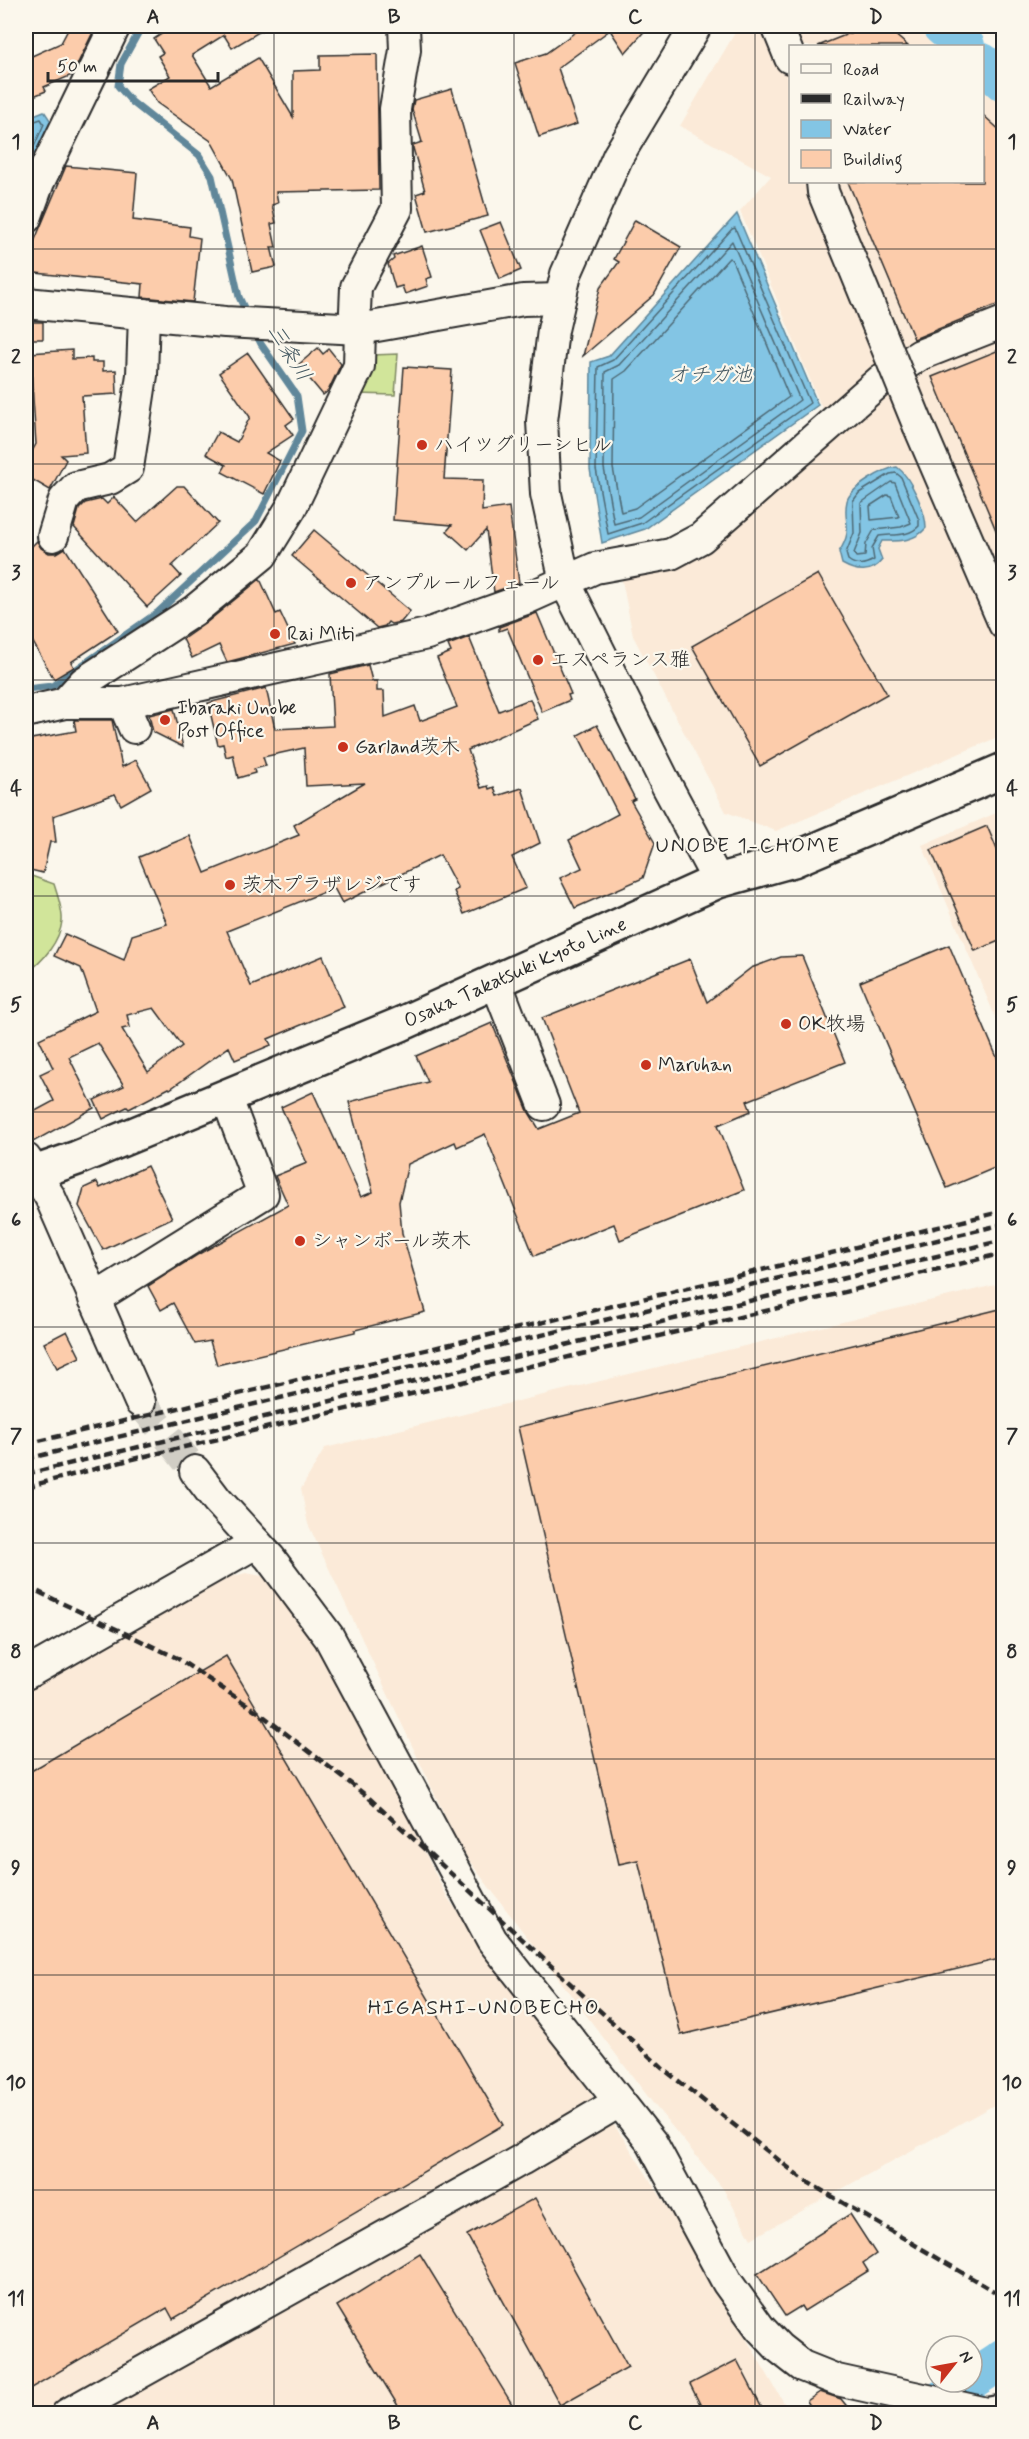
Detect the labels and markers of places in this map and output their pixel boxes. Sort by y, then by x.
place label: ハイツグリーンヒル [434,432,612,459]
marker: ハイツグリーンヒル [415,438,429,452]
place label: アンプルールフェール [363,570,560,597]
marker: アンプルールフェール [344,576,358,590]
place label: Rai Miti [287,621,354,648]
marker: Rai Miti [268,627,282,641]
place label: エスペランス雅 [550,647,690,674]
marker: エスペランス雅 [531,653,545,667]
place label: Ibaraki Unobe Post Office [177,695,297,745]
marker: Ibaraki Unobe Post Office [158,713,172,727]
place label: Garland茨木 [355,734,460,761]
marker: Garland茨木 [336,740,350,754]
place label: 茨木プラザレジです [242,872,422,899]
marker: 茨木プラザレジです [223,878,237,892]
place label: OK牧場 [798,1011,866,1038]
marker: OK牧場 [779,1017,793,1031]
place label: Maruhan [658,1052,732,1079]
marker: Maruhan [639,1058,653,1072]
place label: シャンボール茨木 [312,1228,471,1255]
marker: シャンボール茨木 [293,1234,307,1248]

